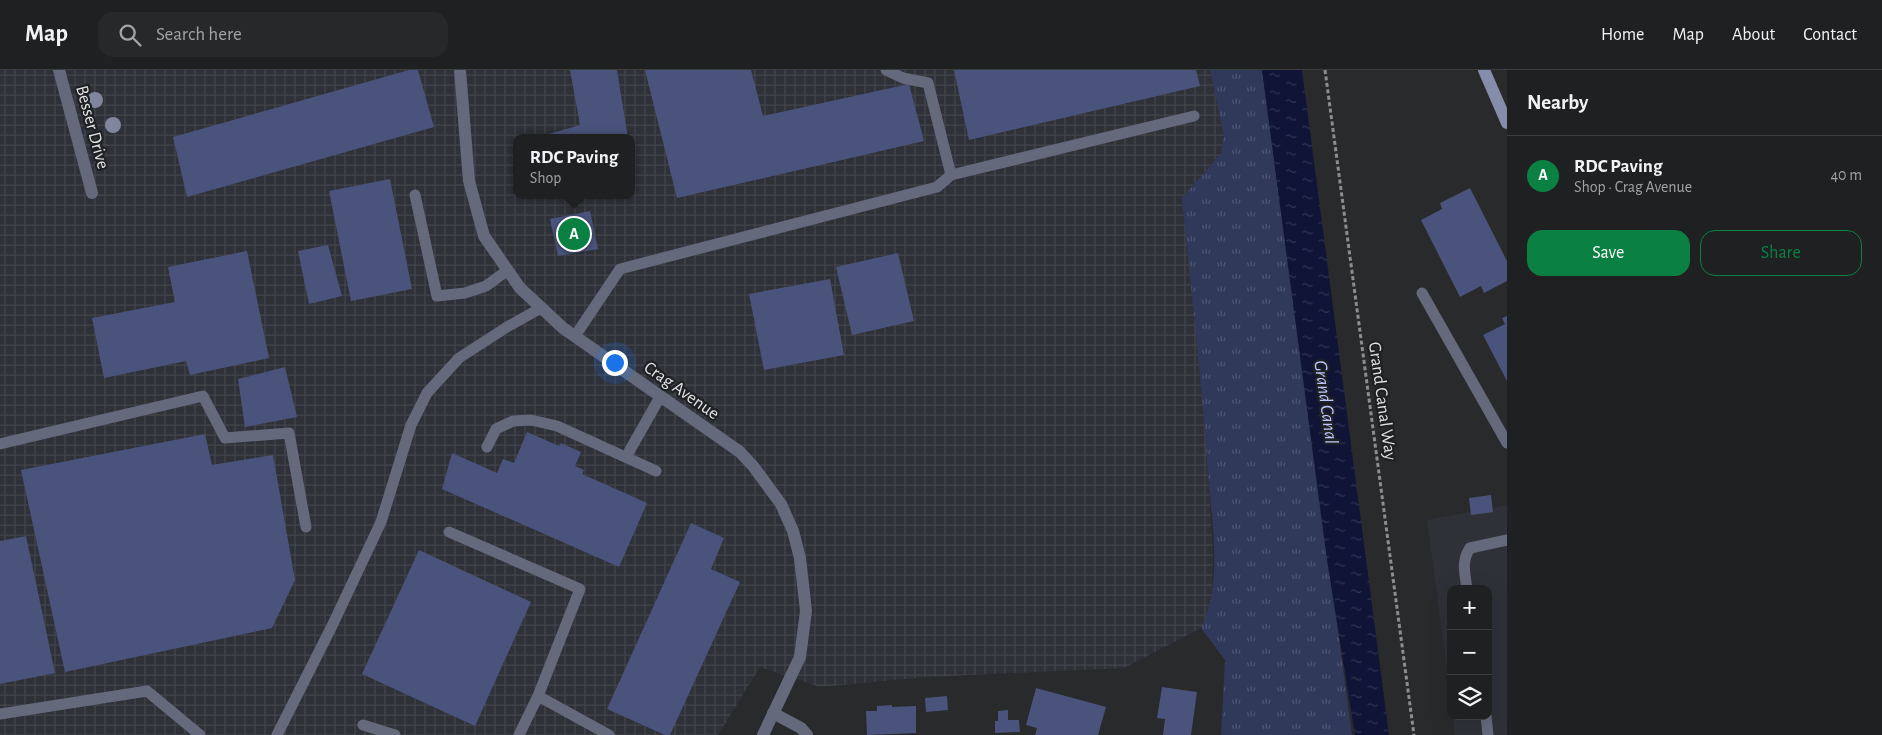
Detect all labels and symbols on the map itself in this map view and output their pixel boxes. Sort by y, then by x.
street label: Besser Drive [72,84,112,171]
pin: A [558,215,590,253]
street label: Grand Canal Way [1365,341,1399,462]
your location [602,350,628,376]
street label: Crag Avenue [641,358,722,423]
water label: Grand Canal [1310,359,1341,446]

